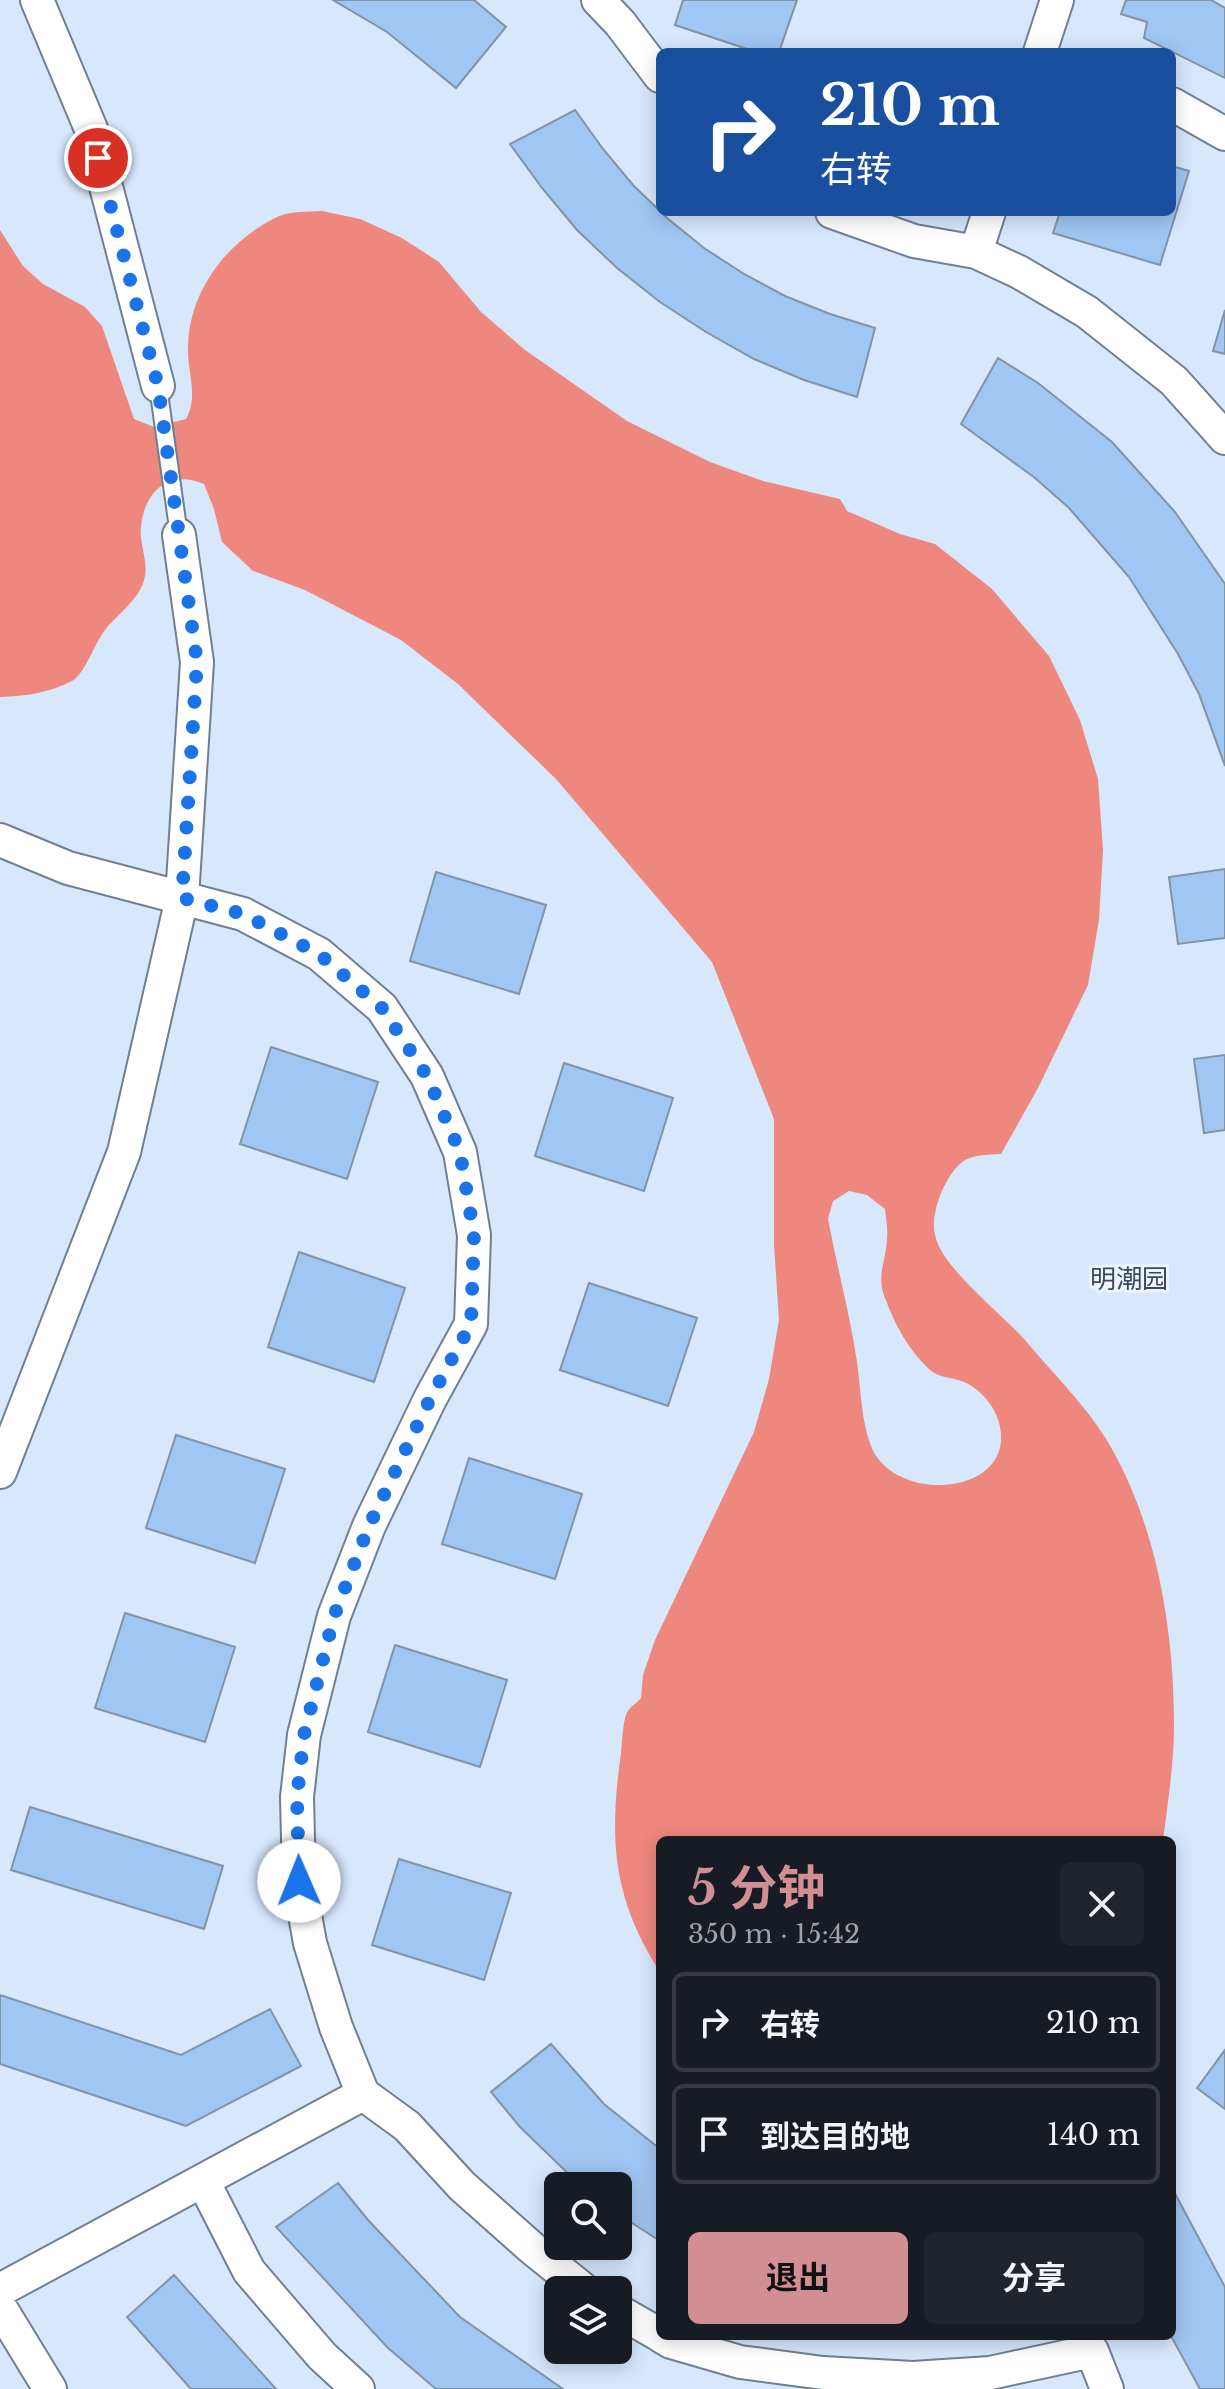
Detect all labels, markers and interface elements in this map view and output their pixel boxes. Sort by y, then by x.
text: 210 m [820,71,1000,140]
icon: right [688,80,792,184]
pin [64,124,132,192]
icon: arrive [76,136,120,180]
text: 右转 [820,147,892,192]
district label: 明潮园 [1090,1263,1168,1295]
position arrow [257,1839,341,1923]
text: 5 分钟 [688,1858,825,1918]
button: close [1060,1862,1144,1946]
text: 350 m · 15:42 [688,1918,860,1950]
icon: right [692,2000,736,2044]
text: 210 m [1046,2004,1140,2041]
text: 右转 [760,2006,820,2043]
icon: arrive [692,2112,736,2156]
text: 140 m [1047,2116,1140,2153]
text: 到达目的地 [760,2118,910,2155]
map controls [544,2172,632,2364]
button: search [544,2172,632,2260]
button: 退出 [688,2232,908,2324]
button: 分享 [924,2232,1144,2324]
button: layers [544,2276,632,2364]

